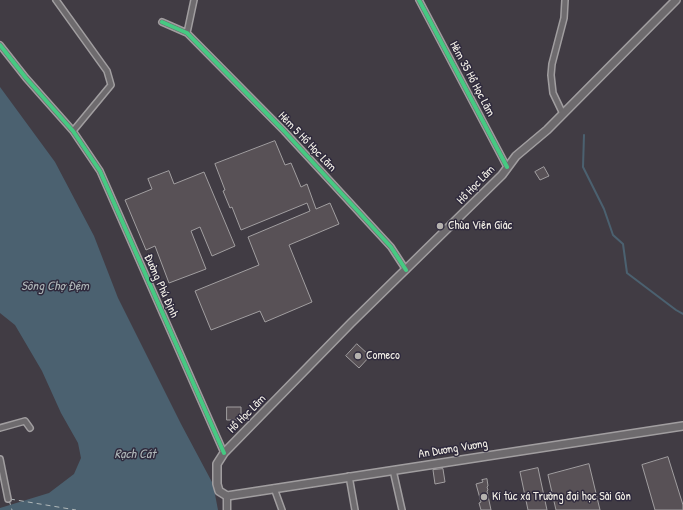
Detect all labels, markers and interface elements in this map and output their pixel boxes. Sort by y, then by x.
street label: Hẻm 35 Hồ Học Lãm [446,39,498,119]
street label: Hẻm 5 Hồ Học Lãm [275,109,339,175]
street label: Hồ Học Lãm [454,163,498,207]
place label: Chùa Viên Giác [448,219,512,233]
marker: Chùa Viên Giác [435,221,445,231]
street label: Đường Phú Định [141,252,181,320]
water label: Sông Chợ Đệm [21,279,89,295]
place label: Comeco [366,349,400,363]
marker: Comeco [353,351,363,361]
street label: Hồ Học Lãm [225,392,269,436]
street label: An Dương Vương [417,436,489,462]
water label: Rạch Cát [114,447,156,463]
place label: Kí túc xá Trường đại học Sài Gòn [492,490,631,504]
marker: Kí túc xá Trường đại học Sài Gòn [479,492,489,502]

